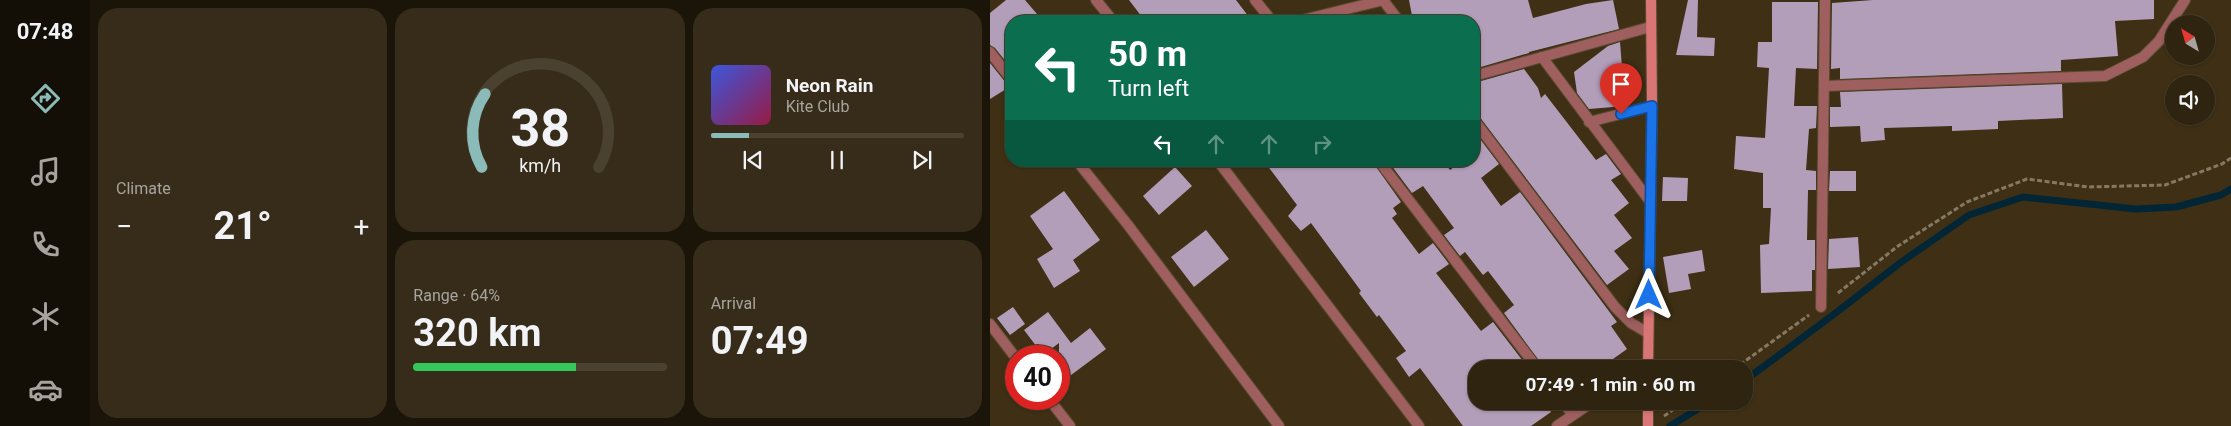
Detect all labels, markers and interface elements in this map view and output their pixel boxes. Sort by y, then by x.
north arrow [2165,15,2215,65]
map controls [2165,15,2215,125]
text: 07:48 [17,19,73,44]
text: 50 m [1108,34,1187,75]
icon: left [1025,35,1090,100]
pin [1600,63,1642,114]
icon: arrive [1607,70,1635,98]
text: Neon Rain [786,74,873,97]
button: sound [2165,75,2215,125]
text: Turn left [1108,76,1189,101]
icon: directions [28,81,63,116]
text: Kite Club [786,97,849,116]
text: 38 [510,98,570,159]
icon: left [1149,130,1177,158]
icon: ahead [1202,130,1230,158]
icon: ahead [1255,130,1283,158]
icon: right [1308,130,1336,158]
icon: previous [739,146,767,174]
icon: pause [823,146,851,174]
icon: next [908,146,936,174]
icon: music [28,154,63,189]
text: km/h [519,155,561,176]
text: Climate [116,179,171,198]
text: 21° [214,204,272,248]
text: − [116,210,132,243]
text: + [353,210,369,243]
icon: phone [28,227,63,262]
position arrow [1622,268,1674,320]
text: Range · 64% [413,286,500,305]
text: Arrival [711,294,756,313]
icon: climate [28,299,63,334]
text: 320 km [413,311,541,355]
text: 07:49 [711,319,809,363]
speed limit sign: 40 [1005,345,1070,410]
icon: car [28,372,63,407]
text: 07:49 · 1 min · 60 m [1525,373,1696,396]

